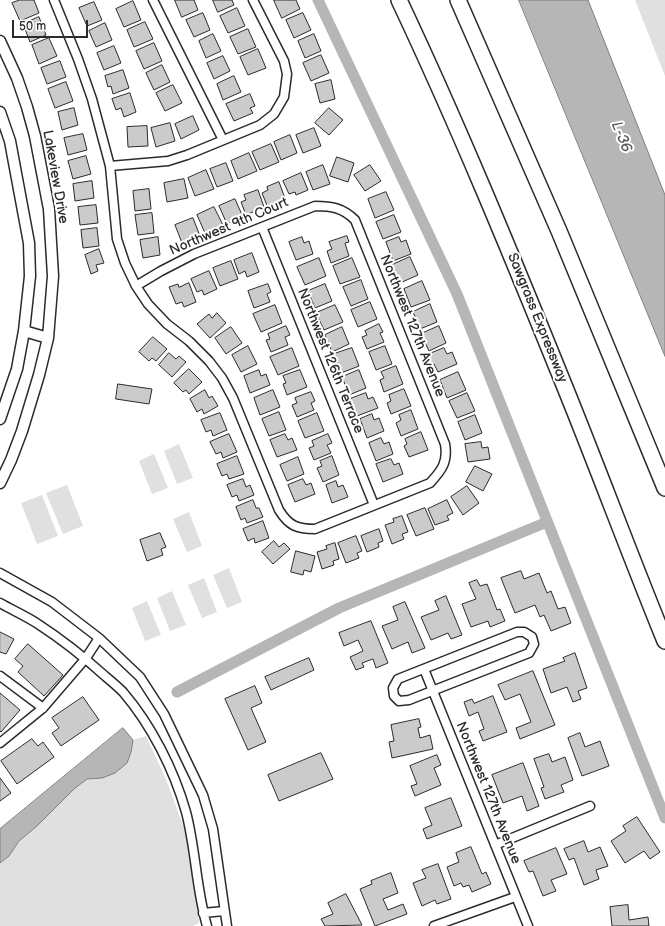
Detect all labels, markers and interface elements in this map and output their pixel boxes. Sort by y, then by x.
scale bar [14,12,90,38]
text: 50 m [19,19,46,34]
water label: L-36 [607,119,635,155]
street label: Lakeview Drive [38,129,72,225]
street label: Northwest 9th Court [167,194,291,260]
street label: Sawgrass Expressway [503,251,571,385]
street label: Northwest 127th Avenue [376,253,448,399]
street label: Northwest 126th Terrace [293,286,367,436]
street label: Northwest 127th Avenue [452,720,524,866]

